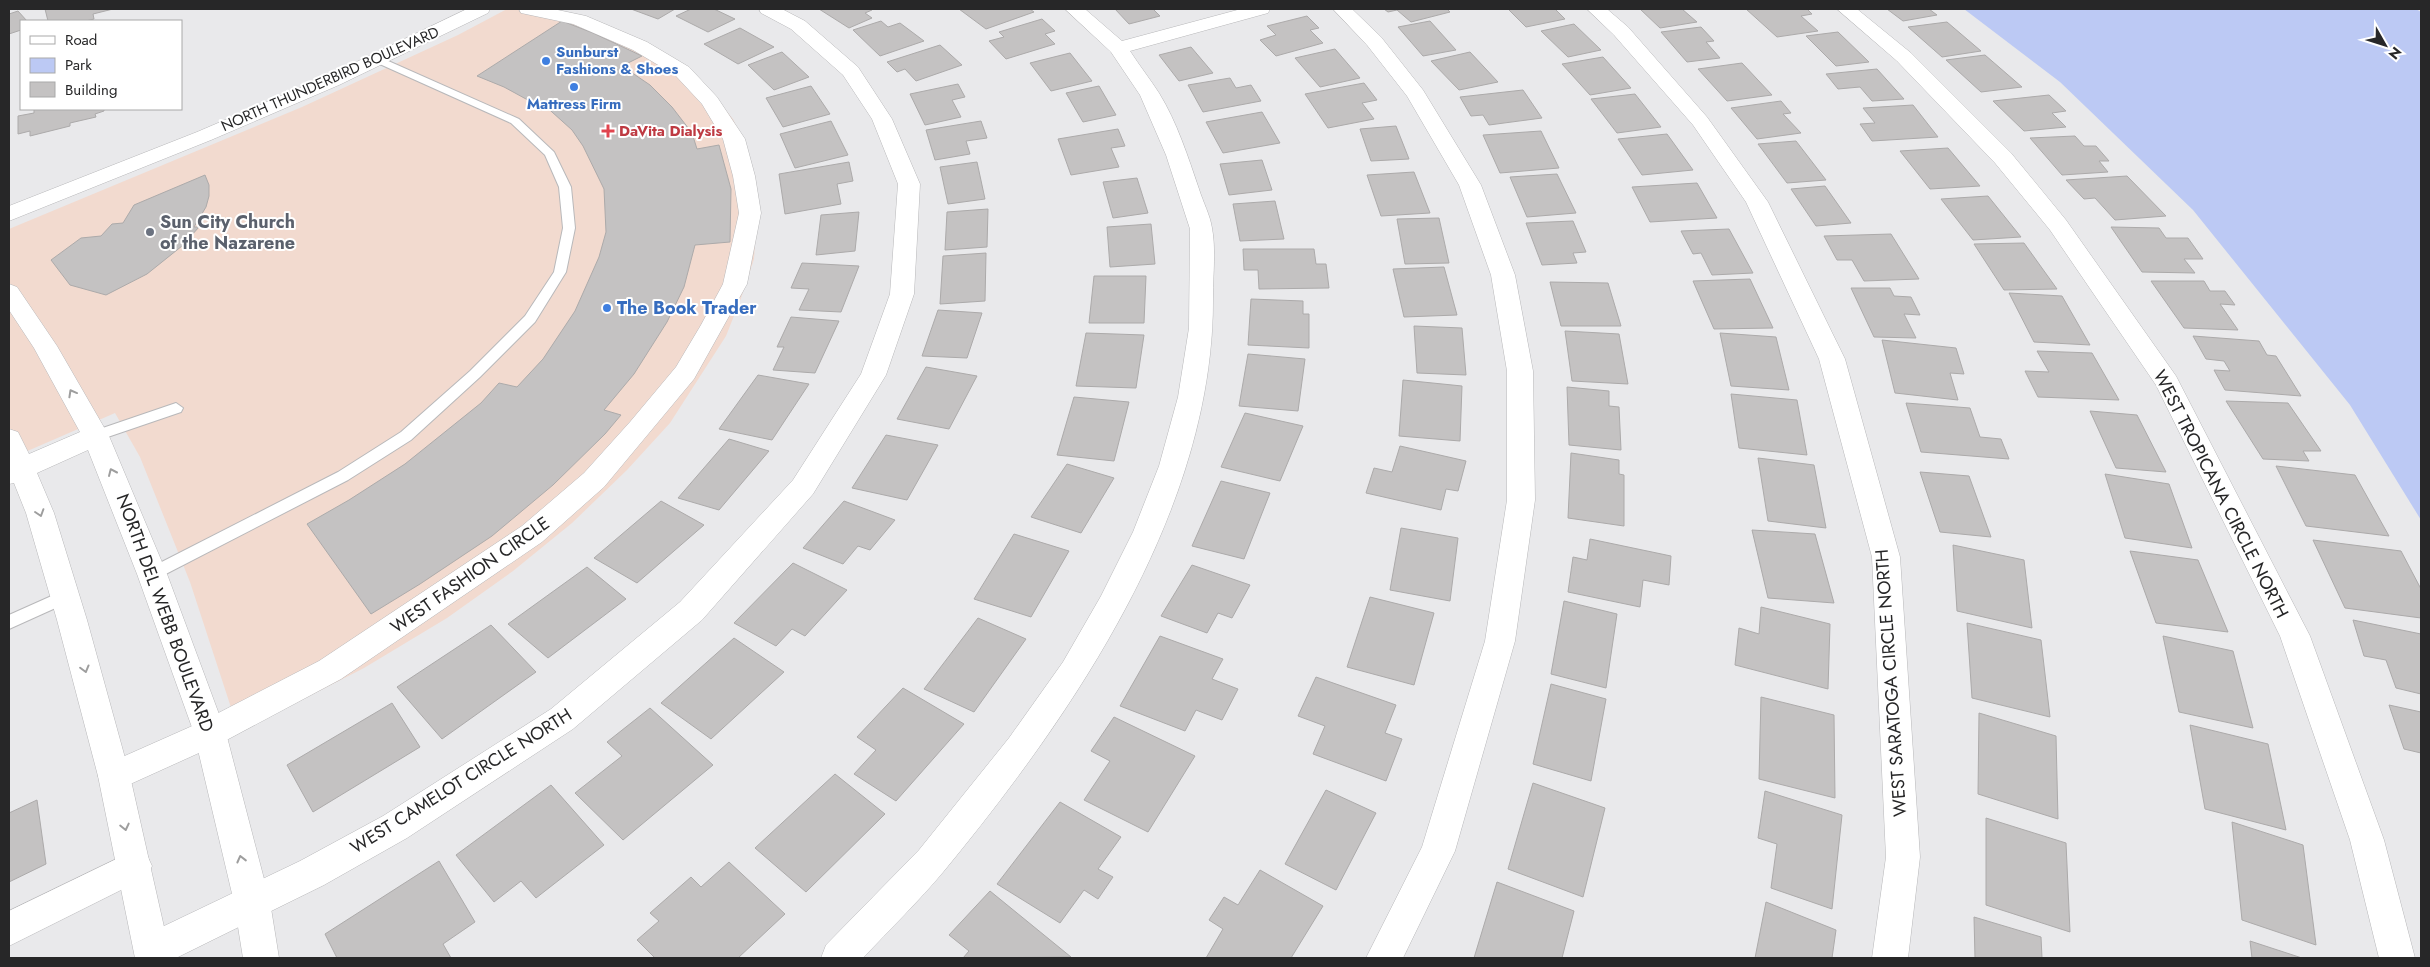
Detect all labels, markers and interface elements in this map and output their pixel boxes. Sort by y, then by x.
legend [20,20,182,110]
north arrow [2360,20,2410,70]
street label: NORTH THUNDERBIRD BOULEVARD [218,21,442,137]
text: Road [65,29,97,51]
place label: Sunburst Fashions & Shoes [556,41,678,80]
text: N [2384,43,2406,64]
text: Park [65,54,92,76]
marker: Sunburst Fashions & Shoes [540,55,552,67]
text: Building [65,79,117,101]
marker: Mattress Firm [568,81,580,93]
place label: Mattress Firm [527,93,621,115]
place label: DaVita Dialysis [619,120,722,142]
marker: DaVita Dialysis [601,124,615,138]
place label: Sun City Church of the Nazarene [160,209,295,256]
marker: Sun City Church of the Nazarene [144,226,156,238]
place label: The Book Trader [617,295,757,321]
marker: The Book Trader [601,302,613,314]
street label: WEST TROPICANA CIRCLE NORTH [2147,365,2295,623]
one-way arrow [68,390,78,399]
one-way arrow [107,468,118,477]
street label: NORTH DEL WEBB BOULEVARD [110,490,220,736]
one-way arrow [34,508,44,517]
street label: WEST FASHION CIRCLE [385,510,555,640]
street label: WEST SARATOGA CIRCLE NORTH [1869,548,1913,818]
one-way arrow [79,665,90,674]
street label: WEST CAMELOT CIRCLE NORTH [345,702,577,860]
one-way arrow [120,822,130,831]
one-way arrow [236,855,247,864]

